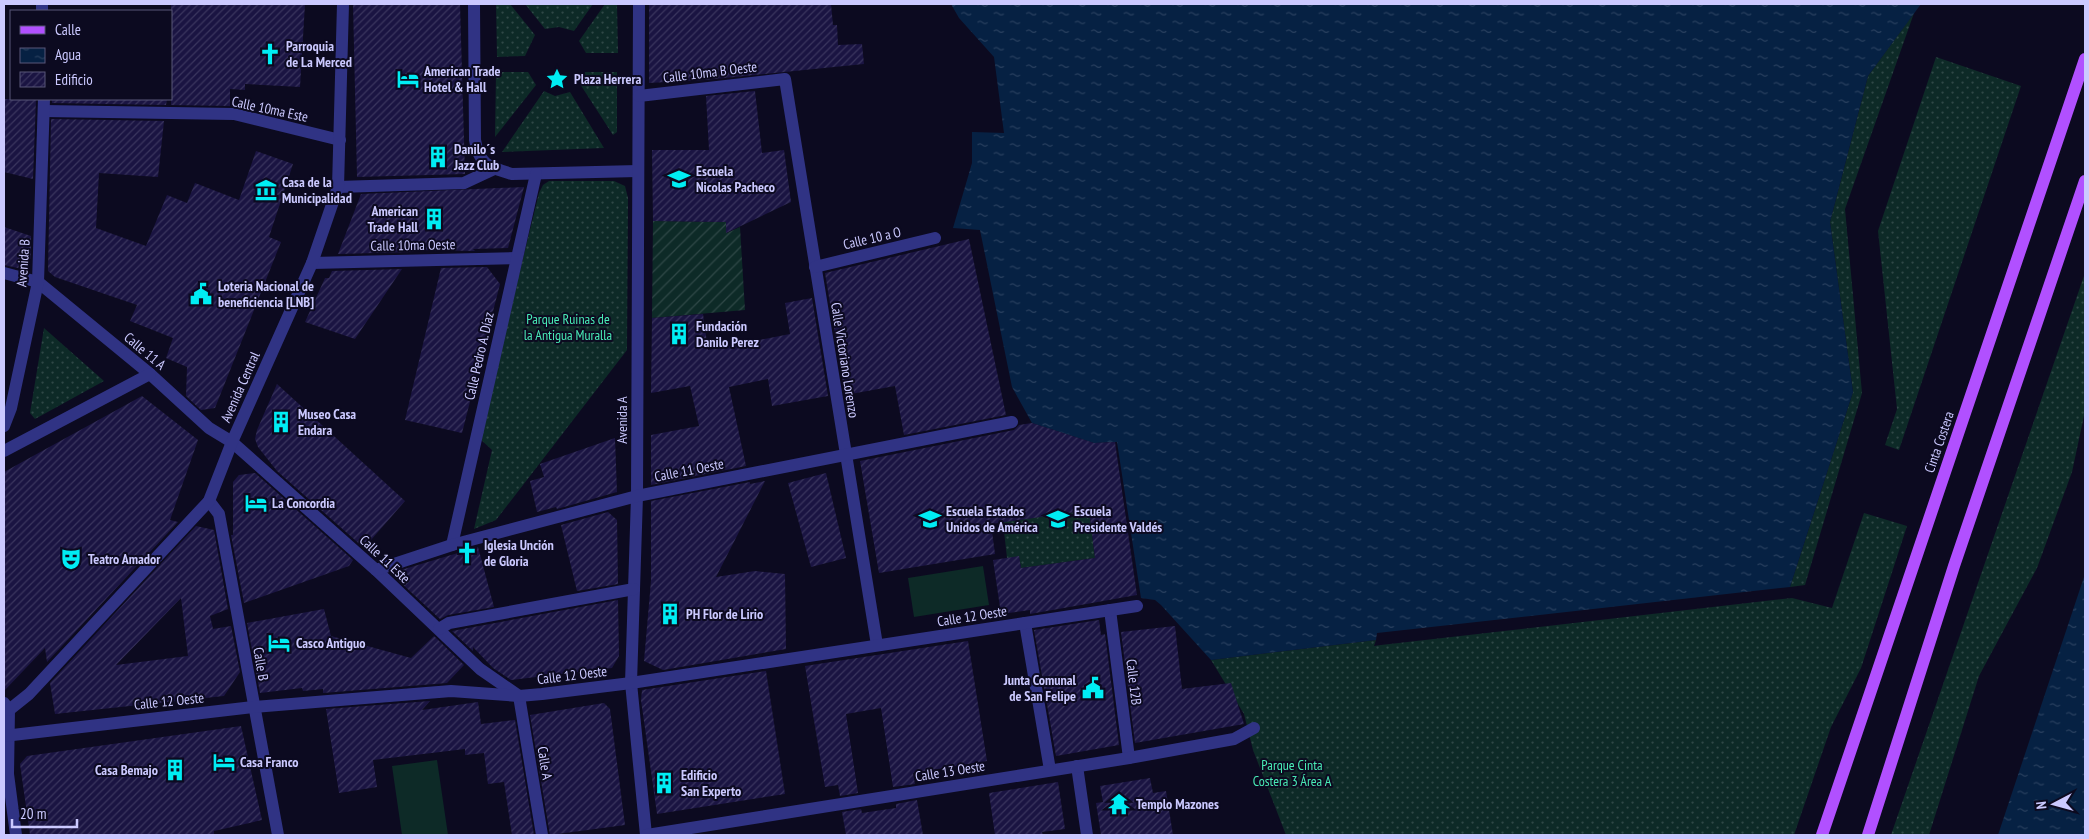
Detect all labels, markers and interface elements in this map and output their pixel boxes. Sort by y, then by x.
legend [10,10,172,100]
text: Calle [55,20,81,39]
place label: Parroquia de La Merced [286,37,352,71]
church icon: Parroquia de La Merced [257,41,283,67]
text: Agua [55,45,81,64]
street label: Calle 10ma B Oeste [662,57,758,87]
place label: American Trade Hotel & Hall [423,62,501,96]
hotel icon: American Trade Hotel & Hall [395,66,421,92]
place icon: Plaza Herrera [544,66,570,92]
text: Edificio [55,70,93,89]
place label: Plaza Herrera [574,70,642,88]
street label: Calle 10ma Este [230,92,310,126]
place label: Danilo´s Jazz Club [453,140,499,174]
building icon: Danilo´s Jazz Club [425,144,451,170]
place label: Escuela Nicolas Pacheco [696,162,775,196]
school or university icon: Escuela Nicolas Pacheco [666,166,692,192]
place label: Casa de la Municipalidad [282,173,352,207]
museum icon: Casa de la Municipalidad [253,177,279,203]
place label: American Trade Hall [368,202,419,236]
building icon: American Trade Hall [421,206,447,232]
street label: Calle 10 a O [841,223,903,253]
street label: Calle 10ma Oeste [370,235,456,255]
street label: Avenida B [12,239,34,287]
place label: Loteria Nacional de beneficiencia [LNB] [218,277,314,311]
public building icon: Loteria Nacional de beneficiencia [LNB] [188,281,214,307]
street label: Calle Victoriano Lorenzo [827,301,863,419]
street label: Calle Pedro A. Díaz [460,310,498,402]
park label: Parque Ruinas de la Antigua Muralla [524,310,612,344]
place label: Fundación Danilo Perez [696,317,759,351]
building icon: Fundación Danilo Perez [666,321,692,347]
street label: Calle 11 A [120,328,170,374]
street label: Avenida Central [216,348,264,425]
street label: Avenida A [613,396,631,444]
place label: Museo Casa Endara [298,405,356,439]
building icon: Museo Casa Endara [268,409,294,435]
street label: Cinta Costera [1920,409,1958,475]
street label: Calle 11 Oeste [653,454,725,486]
hotel icon: La Concordia [243,490,269,516]
place label: La Concordia [272,494,335,512]
place label: Escuela Estados Unidos de América [946,502,1038,536]
place label: Escuela Presidente Valdés [1074,502,1162,536]
school or university icon: Escuela Estados Unidos de América [917,506,943,532]
school or university icon: Escuela Presidente Valdés [1045,506,1071,532]
street label: Calle 11 Este [356,531,414,587]
place label: Iglesia Unción de Gloria [484,536,554,570]
church icon: Iglesia Unción de Gloria [454,540,480,566]
theatre icon: Teatro Amador [58,546,84,572]
place label: Teatro Amador [88,550,161,568]
building icon: PH Flor de Lirio [657,601,683,627]
street label: Calle 12 Oeste [936,602,1008,630]
place label: PH Flor de Lirio [686,605,763,623]
hotel icon: Casco Antiguo [266,630,292,656]
place label: Casco Antiguo [296,634,366,652]
street label: Calle B [249,646,273,682]
street label: Calle 12B [1122,658,1146,706]
street label: Calle 12 Oeste [536,662,608,688]
place label: Junta Comunal de San Felipe [1003,671,1077,705]
public building icon: Junta Comunal de San Felipe [1080,675,1106,701]
street label: Calle 12 Oeste [133,688,205,714]
street label: Calle A [534,745,557,781]
hotel icon: Casa Franco [211,749,237,775]
place label: Casa Franco [240,753,299,771]
park label: Parque Cinta Costera 3 Área A [1253,756,1332,790]
building icon: Casa Bemajo [162,757,188,783]
street label: Calle 13 Oeste [914,757,986,785]
place label: Casa Bemajo [95,761,158,779]
place label: Edificio San Experto [681,766,741,800]
building icon: Edificio San Experto [651,770,677,796]
north arrow [2029,779,2079,829]
temple icon: Templo Mazones [1106,791,1132,817]
place label: Templo Mazones [1136,795,1219,813]
scale bar [12,796,78,828]
text: N [2032,801,2050,810]
text: 20 m [20,804,46,823]

